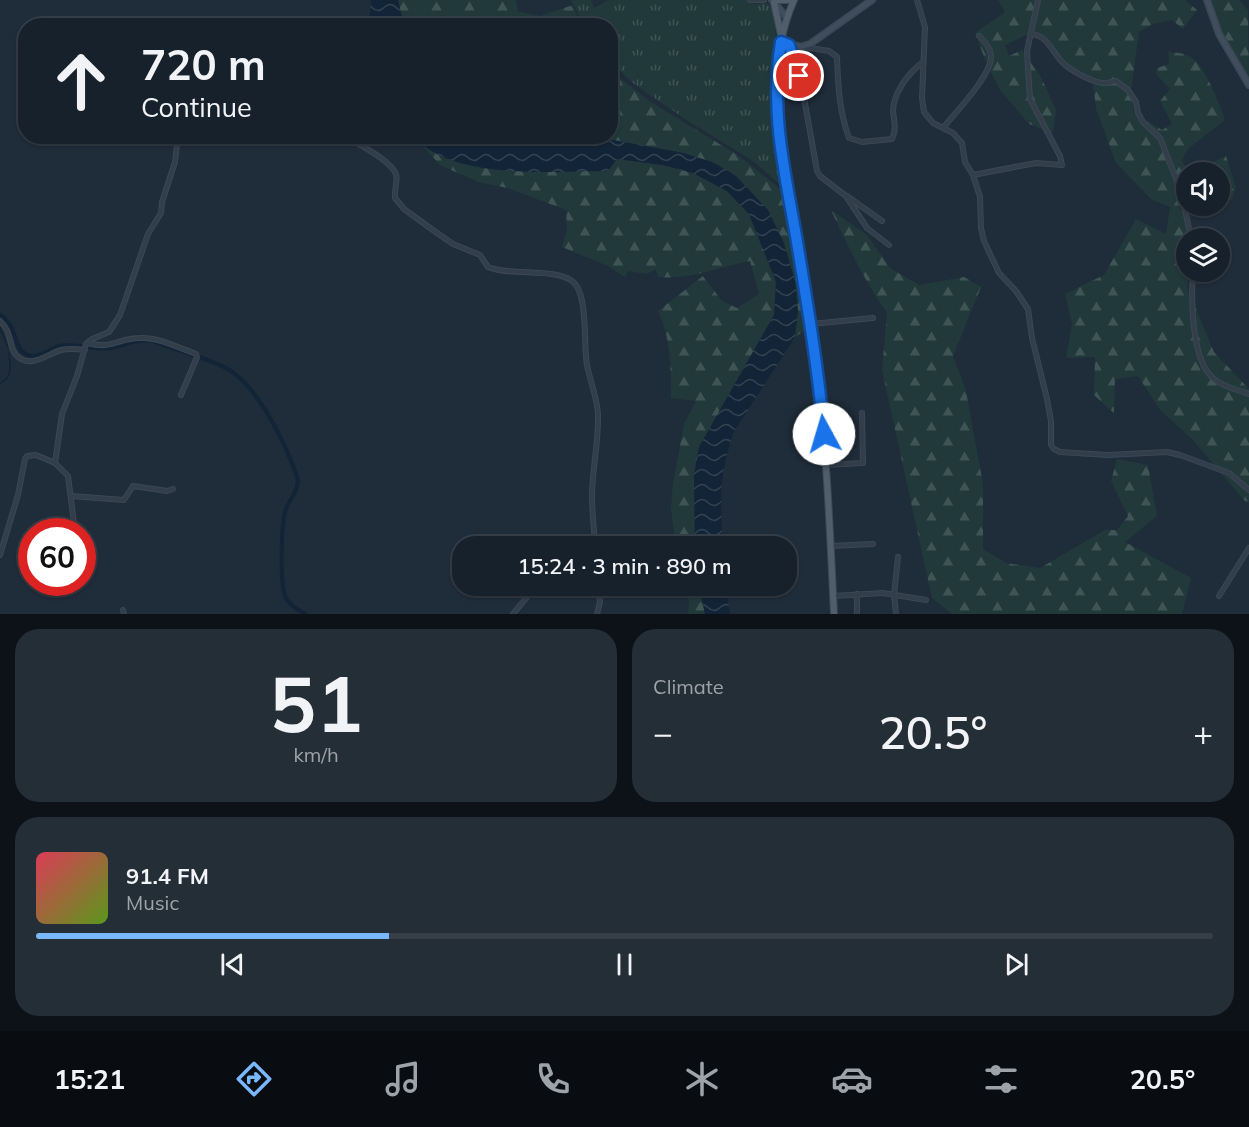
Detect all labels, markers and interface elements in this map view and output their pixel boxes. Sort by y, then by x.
text: 720 m [141,38,266,91]
icon: ahead [42,42,120,120]
pin [773,50,824,101]
icon: arrive [782,59,815,92]
text: Continue [141,90,252,124]
map controls [1176,162,1230,282]
button: sound [1176,162,1230,216]
button: layers [1176,228,1230,282]
position arrow [792,402,856,466]
speed limit sign: 60 [18,518,96,596]
text: 15:24 · 3 min · 890 m [517,552,732,580]
text: 51 [269,654,363,752]
text: Climate [653,674,724,699]
text: 20.5° [879,704,987,760]
text: − [653,712,673,753]
text: + [1193,712,1213,753]
text: km/h [293,742,339,767]
text: 91.4 FM [126,862,209,890]
text: Music [126,890,179,915]
icon: previous [216,948,249,981]
icon: pause [608,948,641,981]
icon: next [1000,948,1033,981]
icon: directions [233,1058,275,1100]
icon: music [382,1058,424,1100]
icon: phone [532,1058,574,1100]
icon: climate [681,1058,723,1100]
icon: car [831,1058,873,1100]
icon: filters [980,1058,1022,1100]
text: 15:21 [54,1062,125,1096]
text: 20.5° [1130,1062,1195,1096]

